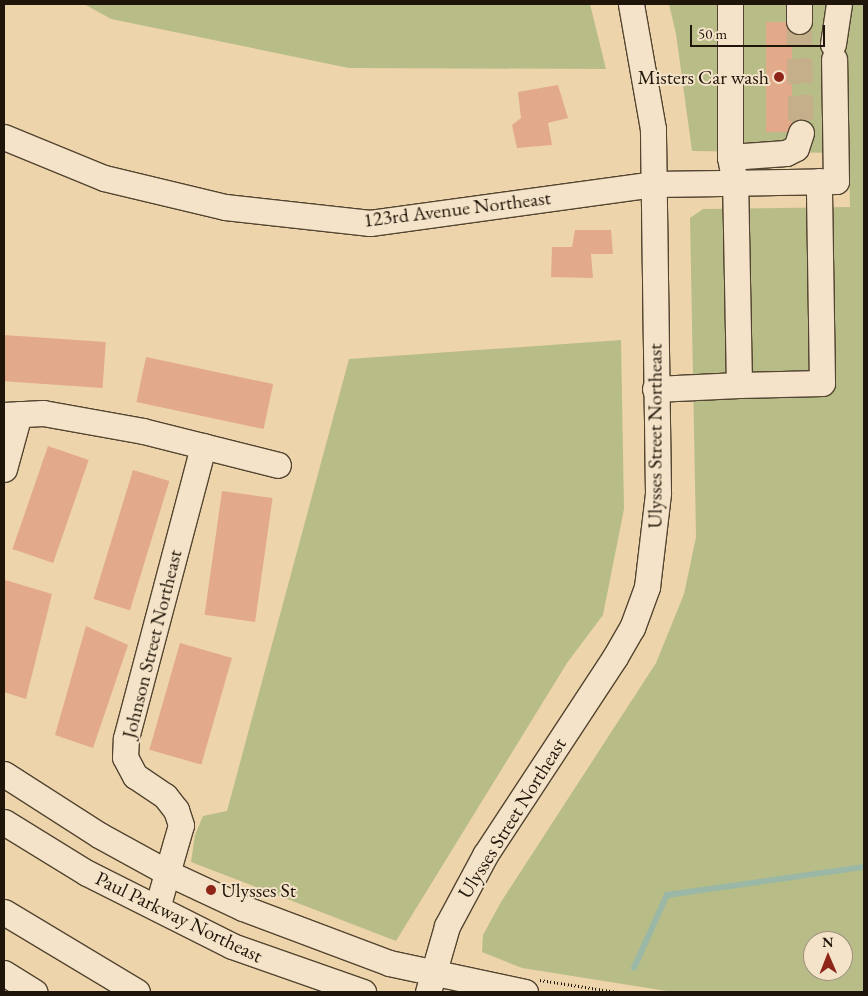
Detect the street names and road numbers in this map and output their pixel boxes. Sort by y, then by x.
street label: 123rd Avenue Northeast [362,186,552,232]
street label: Ulysses Street Northeast [643,344,667,528]
street label: Johnson Street Northeast [117,547,187,741]
street label: Ulysses Street Northeast [453,733,571,903]
street label: Paul Parkway Northeast [92,866,266,968]

